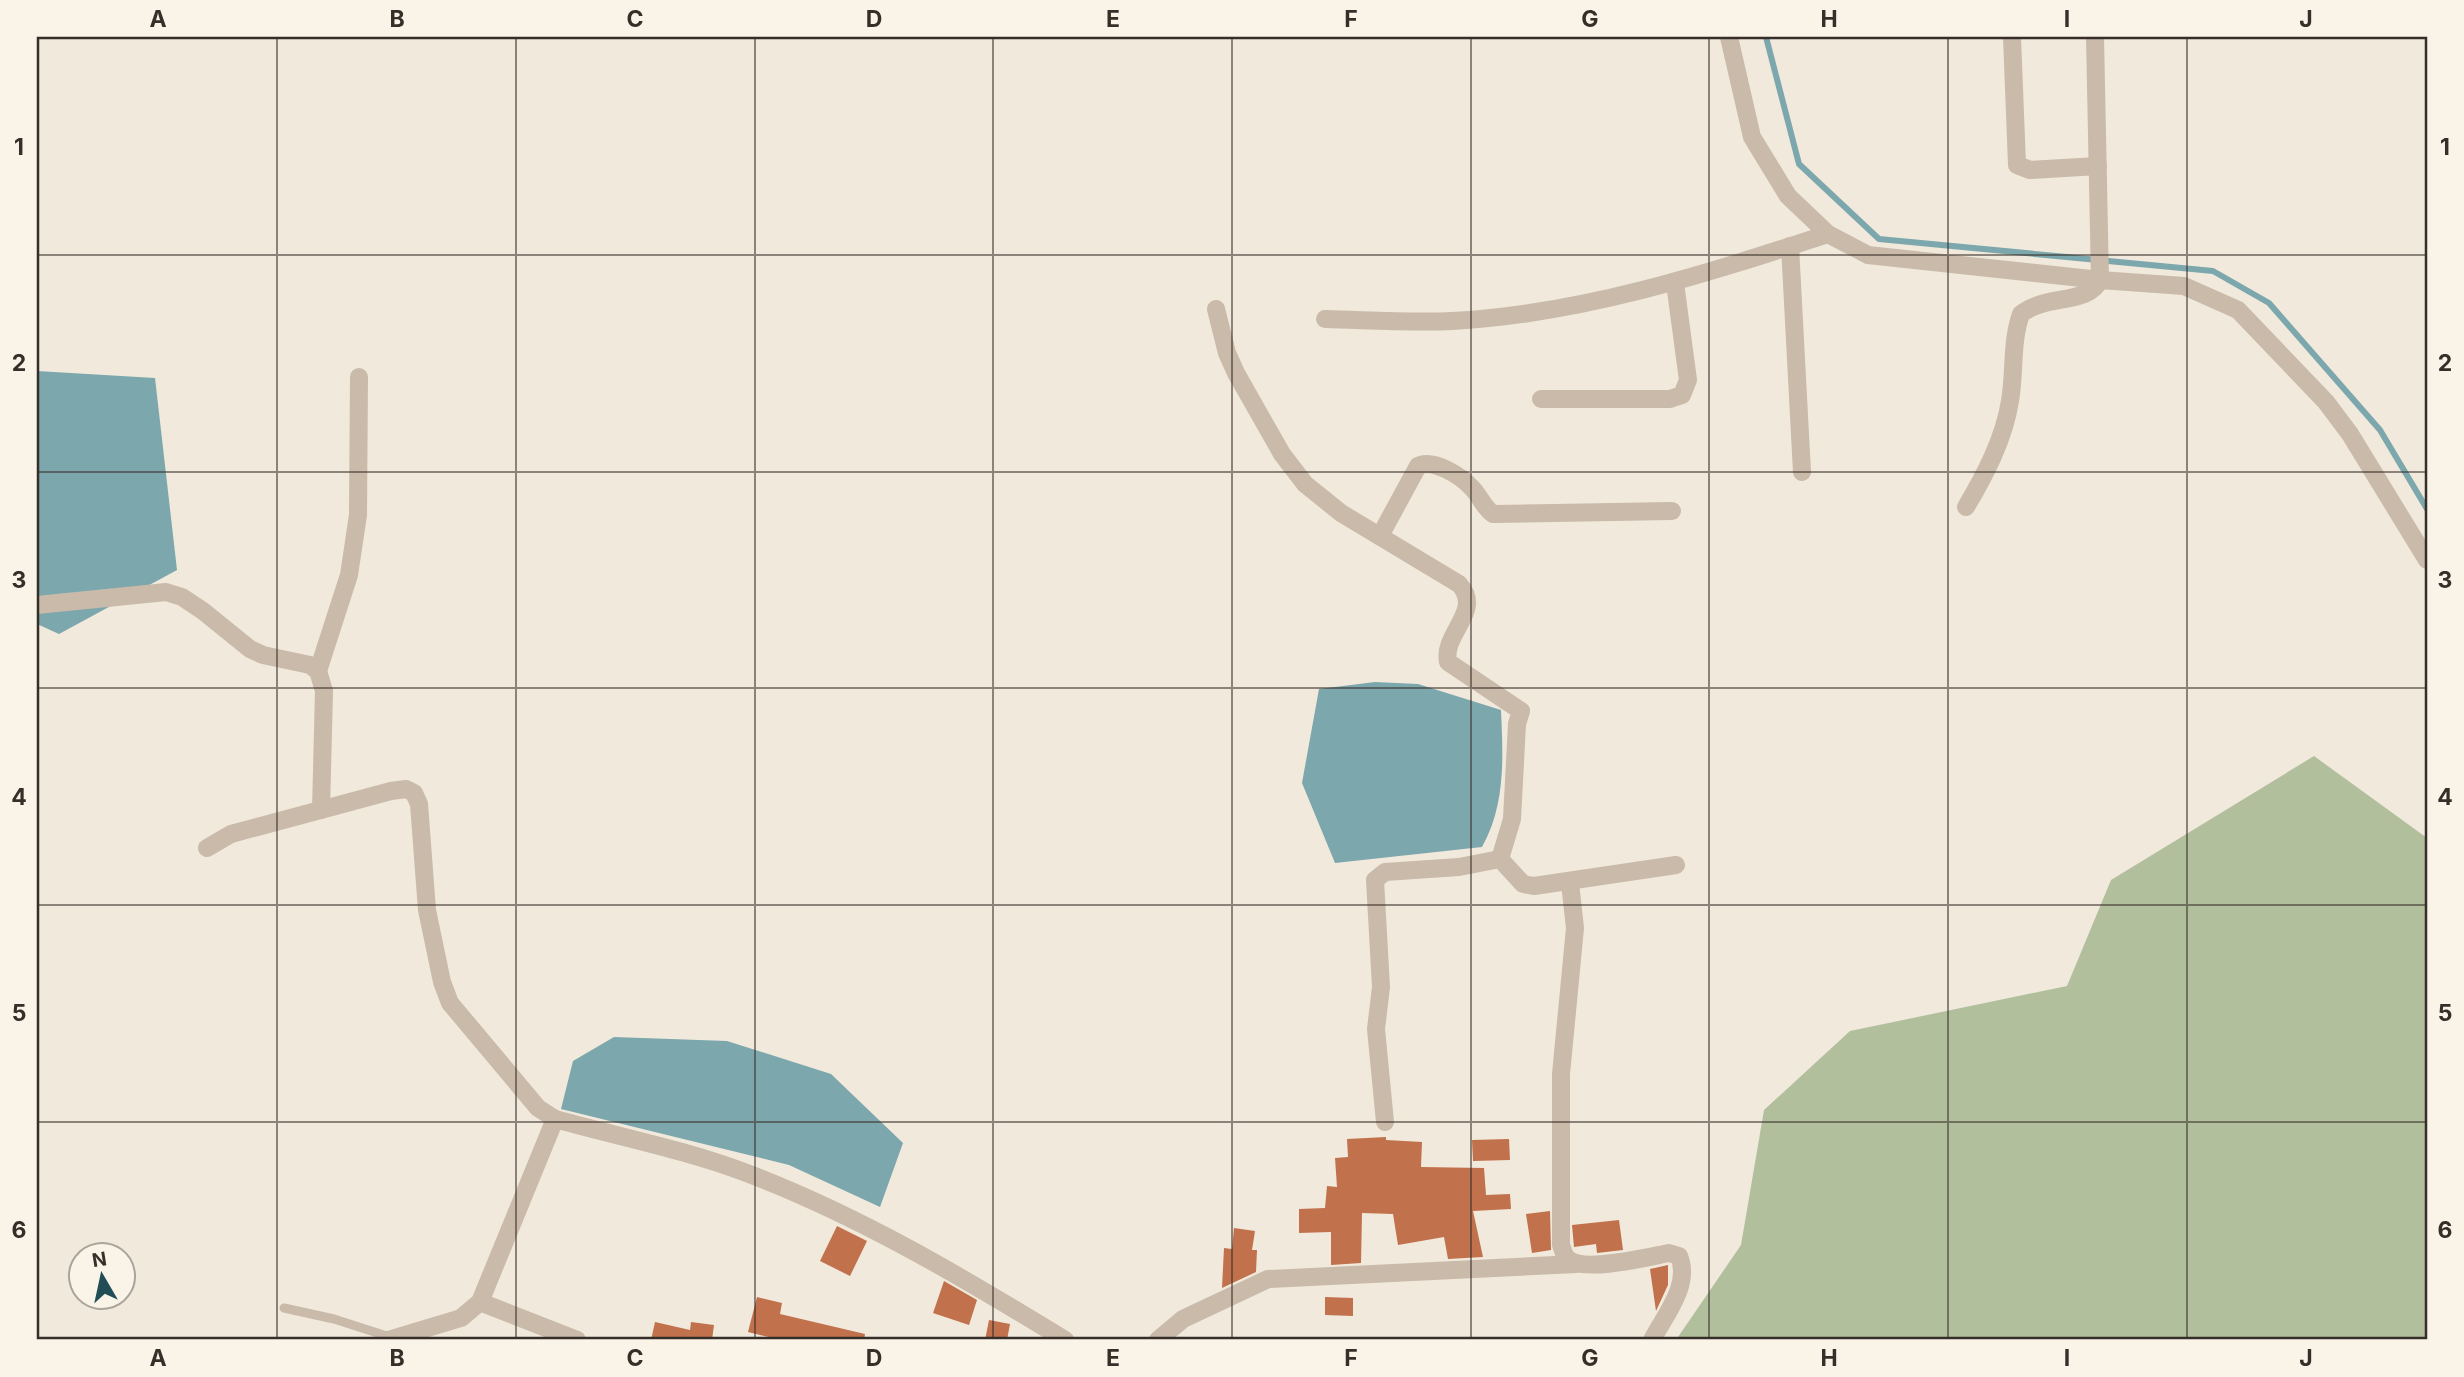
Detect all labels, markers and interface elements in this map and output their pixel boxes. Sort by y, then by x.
text: A [149,5,167,33]
text: B [389,5,405,33]
text: C [626,5,644,33]
text: D [866,5,882,33]
text: E [1106,5,1120,33]
text: F [1344,5,1358,33]
text: G [1581,5,1599,33]
text: H [1820,5,1838,33]
text: I [2064,5,2070,33]
text: J [2299,5,2313,33]
text: 1 [14,133,24,161]
text: 1 [2440,133,2450,161]
text: 2 [12,349,26,377]
text: 2 [2438,349,2452,377]
text: 3 [12,566,26,594]
text: 3 [2438,566,2452,594]
text: 4 [11,783,27,811]
text: 4 [2437,783,2453,811]
text: 5 [12,999,26,1027]
text: 5 [2438,999,2452,1027]
text: 6 [12,1216,26,1244]
text: 6 [2438,1216,2452,1244]
north arrow [66,1240,136,1310]
text: N [90,1247,108,1272]
text: A [149,1344,167,1372]
text: B [389,1344,405,1372]
text: C [626,1344,644,1372]
text: D [866,1344,882,1372]
text: E [1106,1344,1120,1372]
text: F [1344,1344,1358,1372]
text: G [1581,1344,1599,1372]
text: H [1820,1344,1838,1372]
text: I [2064,1344,2070,1372]
text: J [2299,1344,2313,1372]

